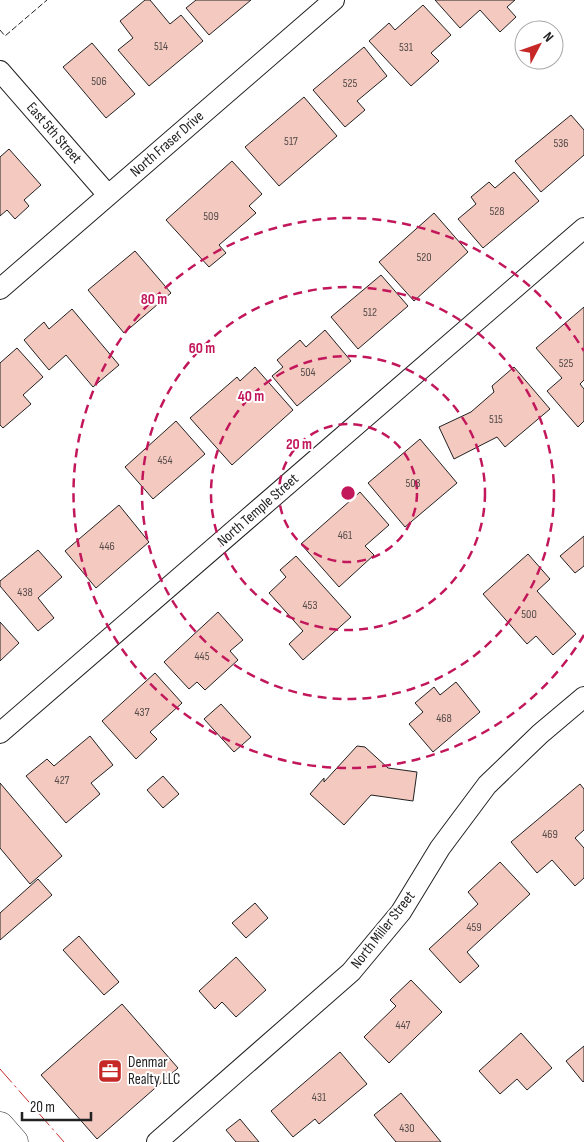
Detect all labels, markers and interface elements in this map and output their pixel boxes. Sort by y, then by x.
north arrow [514,20,564,70]
text: N [540,28,557,45]
house number: 514 [154,39,168,54]
house number: 531 [399,40,414,55]
house number: 506 [91,74,107,89]
house number: 525 [343,76,357,91]
street label: East 5th Street [22,98,86,168]
street label: North Fraser Drive [126,107,208,181]
house number: 517 [284,134,298,149]
house number: 536 [553,136,569,151]
house number: 528 [489,204,505,219]
house number: 509 [203,209,219,224]
house number: 520 [416,250,432,265]
text: 80 m [141,290,167,309]
house number: 512 [363,305,377,320]
text: 60 m [189,339,215,358]
house number: 525 [559,356,573,371]
house number: 504 [300,365,316,380]
text: 40 m [238,387,264,406]
house number: 515 [489,412,503,427]
text: 20 m [286,435,312,454]
house number: 454 [158,453,172,468]
street label: North Temple Street [213,469,303,550]
house number: 503 [405,476,421,491]
centre of rings [339,484,357,502]
house number: 461 [338,528,353,543]
house number: 446 [99,539,115,554]
house number: 438 [17,585,33,600]
house number: 453 [303,598,317,613]
house number: 500 [521,607,537,622]
house number: 445 [195,649,210,664]
house number: 437 [135,705,150,720]
house number: 468 [436,711,452,726]
house number: 427 [55,773,70,788]
house number: 469 [542,827,558,842]
street label: North Miller Street [347,887,419,973]
house number: 459 [466,920,482,935]
house number: 447 [396,1018,411,1033]
place label: Denmar Realty LLC [128,1053,180,1089]
office icon: Denmar Realty LLC [97,1058,123,1084]
scale bar [22,1090,91,1122]
house number: 431 [312,1090,327,1105]
text: 20 m [30,1098,55,1117]
house number: 430 [399,1121,415,1136]

